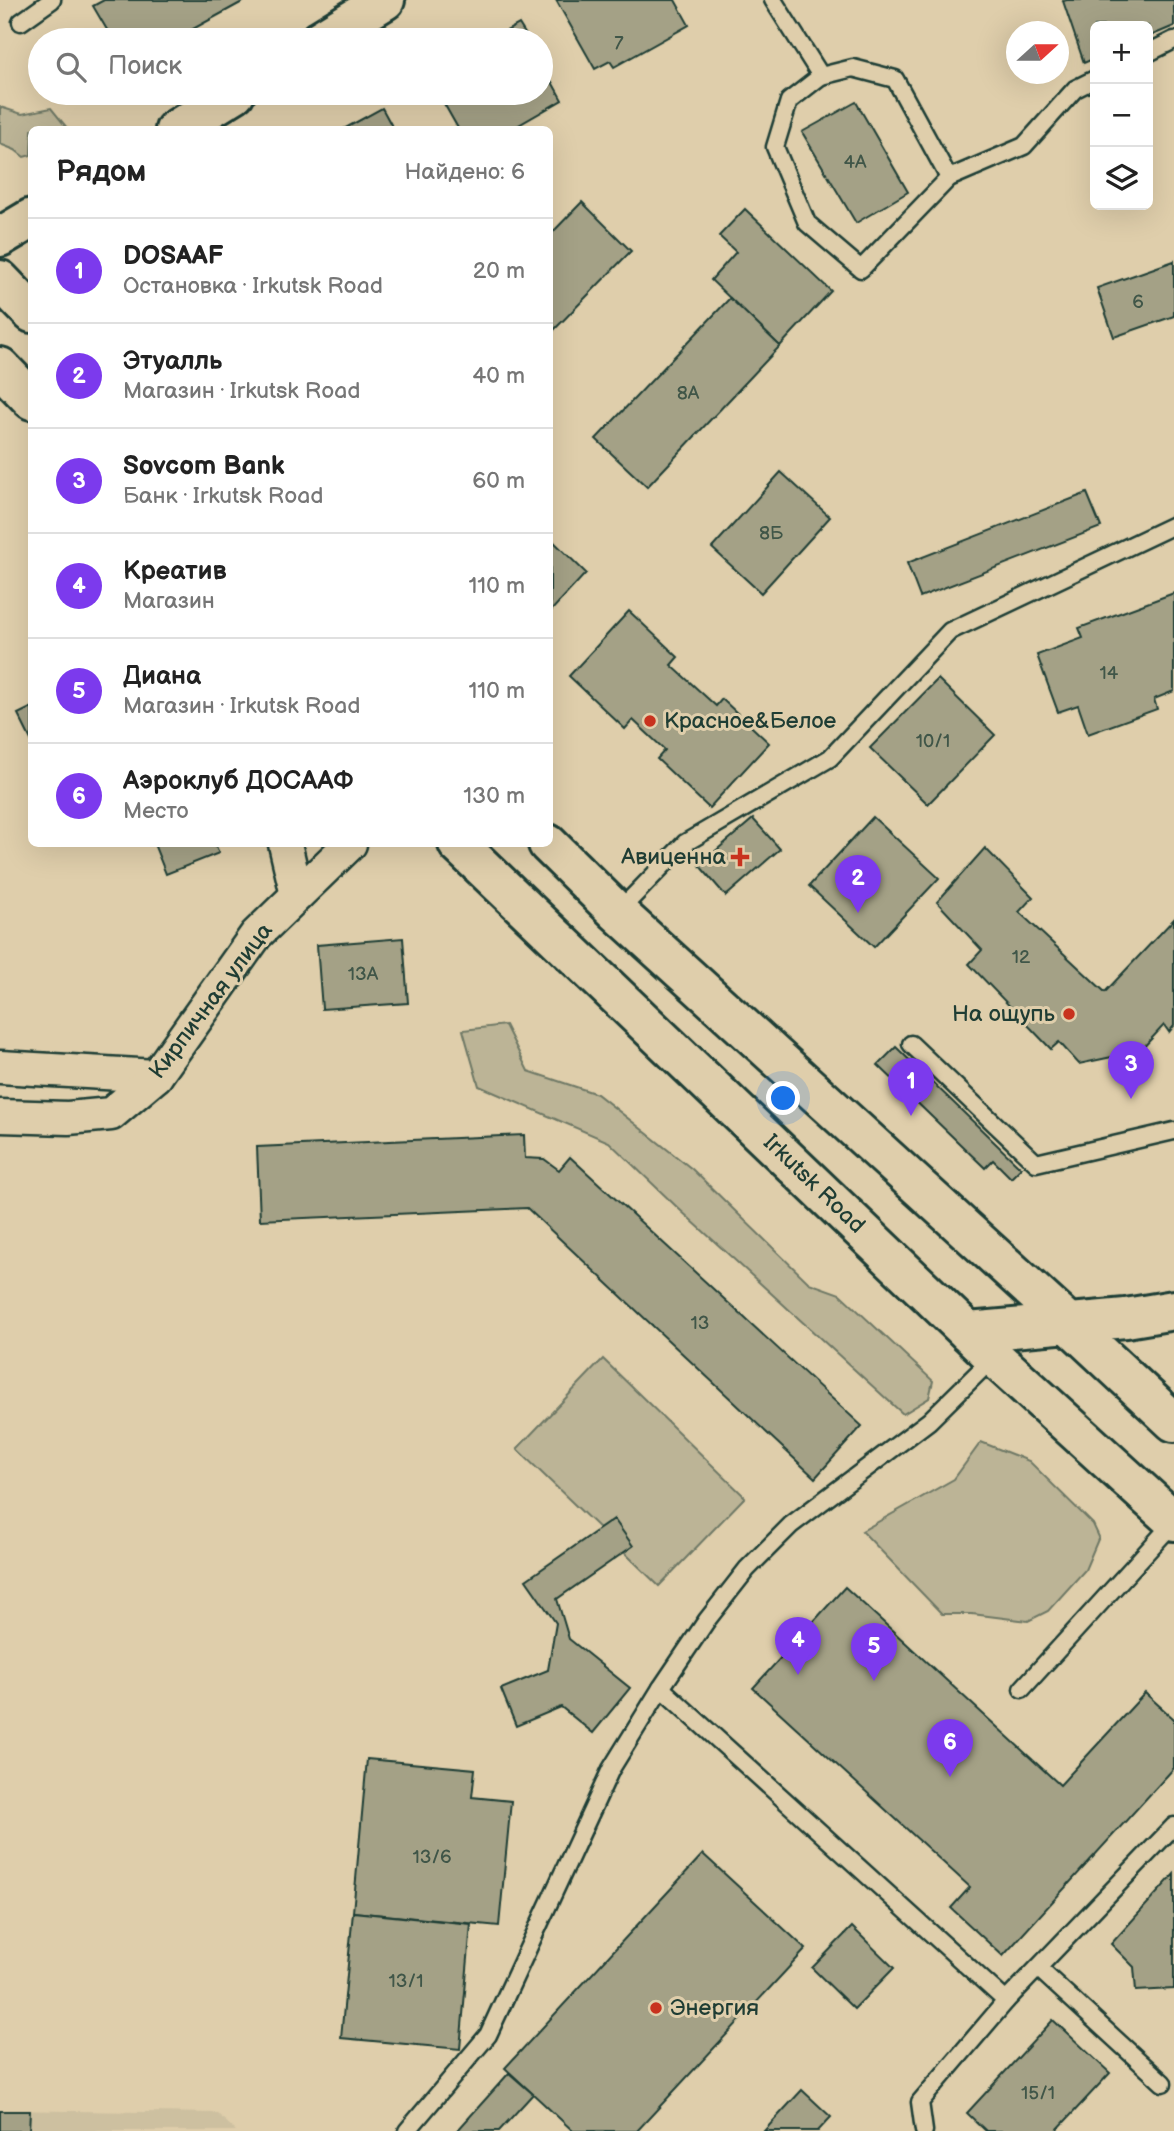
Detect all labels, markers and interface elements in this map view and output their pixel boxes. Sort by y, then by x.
north arrow [1006,21,1069,84]
map controls [1090,21,1153,210]
button: + [1090,21,1153,84]
search box [28,28,553,105]
house number: 7 [614,32,624,55]
icon: search [52,48,90,86]
text: Поиск [108,51,182,82]
button: − [1090,84,1153,147]
button: layers [1090,147,1153,210]
house number: 4А [843,151,867,174]
text: Рядом [56,154,146,190]
text: Найдено: 6 [404,158,525,186]
text: DOSAAF [123,241,223,272]
text: 1 [74,257,84,285]
text: 20 m [473,257,525,285]
text: Остановка · Irkutsk Road [123,272,383,300]
house number: 6 [1132,291,1144,314]
text: Этуалль [123,346,222,377]
text: 2 [72,362,86,390]
text: 40 m [472,362,525,390]
text: Магазин · Irkutsk Road [123,377,360,405]
house number: 8А [677,382,700,405]
text: Sovcom Bank [123,451,285,482]
text: 3 [72,467,86,495]
text: 60 m [472,467,525,495]
text: Банк · Irkutsk Road [123,482,323,510]
house number: 8Б [759,522,784,545]
text: Креатив [123,556,227,587]
text: 4 [72,572,86,600]
text: 110 m [468,572,525,600]
text: Магазин [123,587,215,615]
text: Диана [123,661,201,692]
house number: 14 [1100,662,1119,685]
text: 5 [72,677,86,705]
text: 110 m [468,677,525,705]
text: Магазин · Irkutsk Road [123,692,360,720]
place label: Красное&Белое [664,707,837,735]
marker: Красное&Белое [642,713,658,729]
house number: 10/1 [916,730,950,753]
text: Аэроклуб ДОСААФ [123,766,353,797]
text: 6 [72,782,86,810]
text: 130 m [463,782,525,810]
text: Место [123,797,189,825]
place label: Авиценна [620,843,726,871]
marker: Авиценна [732,849,748,865]
pin: 2 [835,855,881,913]
street label: Кирпичная улица [143,917,279,1084]
house number: 12 [1012,946,1031,969]
house number: 13А [348,963,379,986]
place label: На ощупь [952,1000,1055,1028]
marker: На ощупь [1061,1006,1077,1022]
pin: 3 [1108,1041,1154,1099]
pin: 1 [888,1058,934,1116]
your location [766,1081,800,1115]
street label: Irkutsk Road [757,1129,871,1239]
house number: 13 [690,1312,710,1335]
pin: 4 [775,1617,821,1675]
pin: 5 [851,1623,897,1681]
pin: 6 [927,1719,973,1777]
house number: 13/6 [412,1846,452,1869]
house number: 13/1 [389,1970,423,1993]
place label: Энергия [670,1994,759,2022]
marker: Энергия [648,2000,664,2016]
house number: 15/1 [1021,2082,1055,2105]

